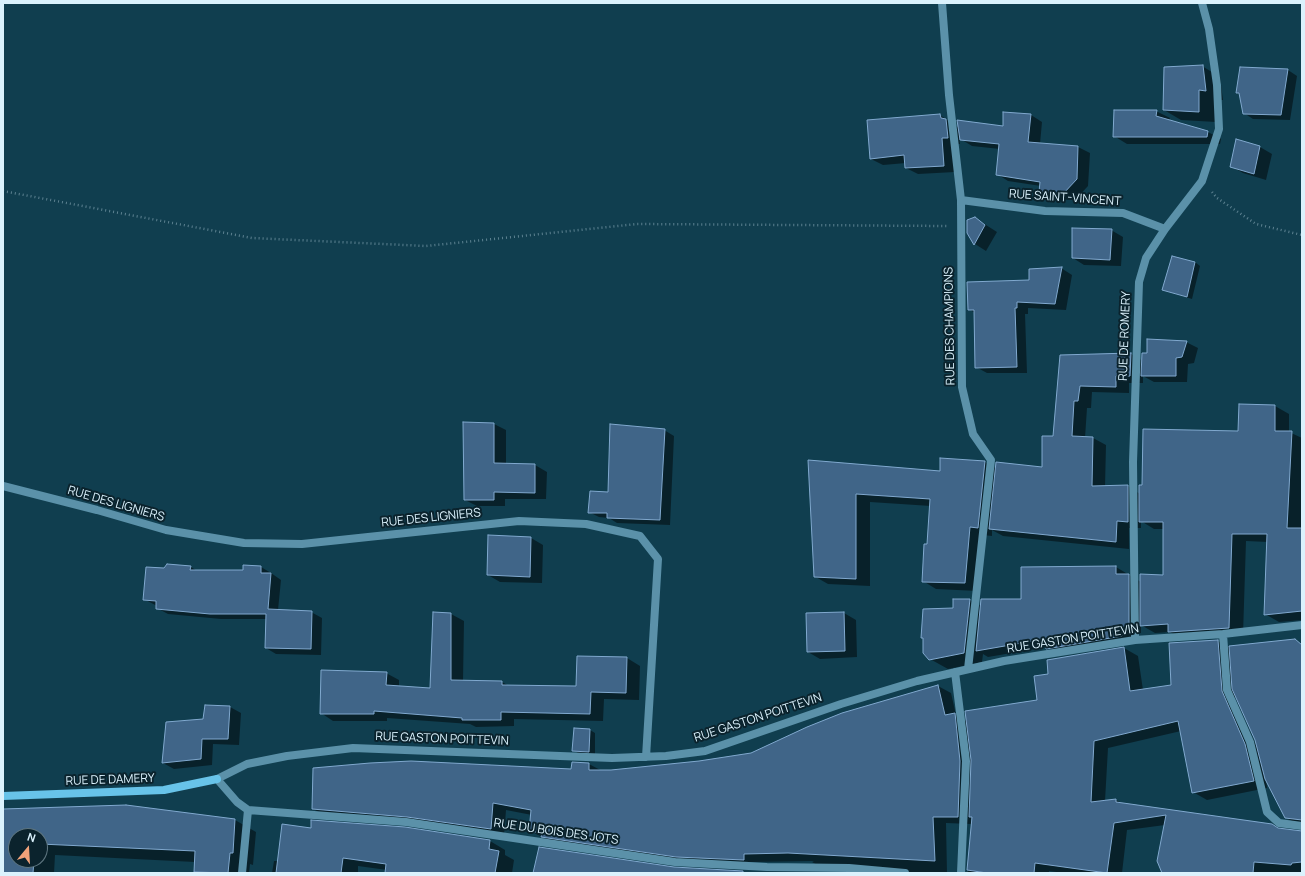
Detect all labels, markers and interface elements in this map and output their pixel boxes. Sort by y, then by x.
street label: RUE SAINT-VINCENT [1008,187,1122,209]
street label: RUE DES CHAMPIONS [942,267,958,385]
street label: RUE DE ROMERY [1116,291,1134,381]
street label: RUE DES LIGNIERS [66,483,166,525]
street label: RUE DES LIGNIERS [381,506,481,530]
street label: RUE GASTON POITTEVIN [1006,621,1140,657]
street label: RUE GASTON POITTEVIN [692,691,824,745]
street label: RUE GASTON POITTEVIN [375,729,509,749]
street label: RUE DE DAMERY [65,771,155,789]
street label: RUE DU BOIS DES JOTS [493,816,619,848]
north arrow [8,828,48,868]
text: N [25,829,38,845]

